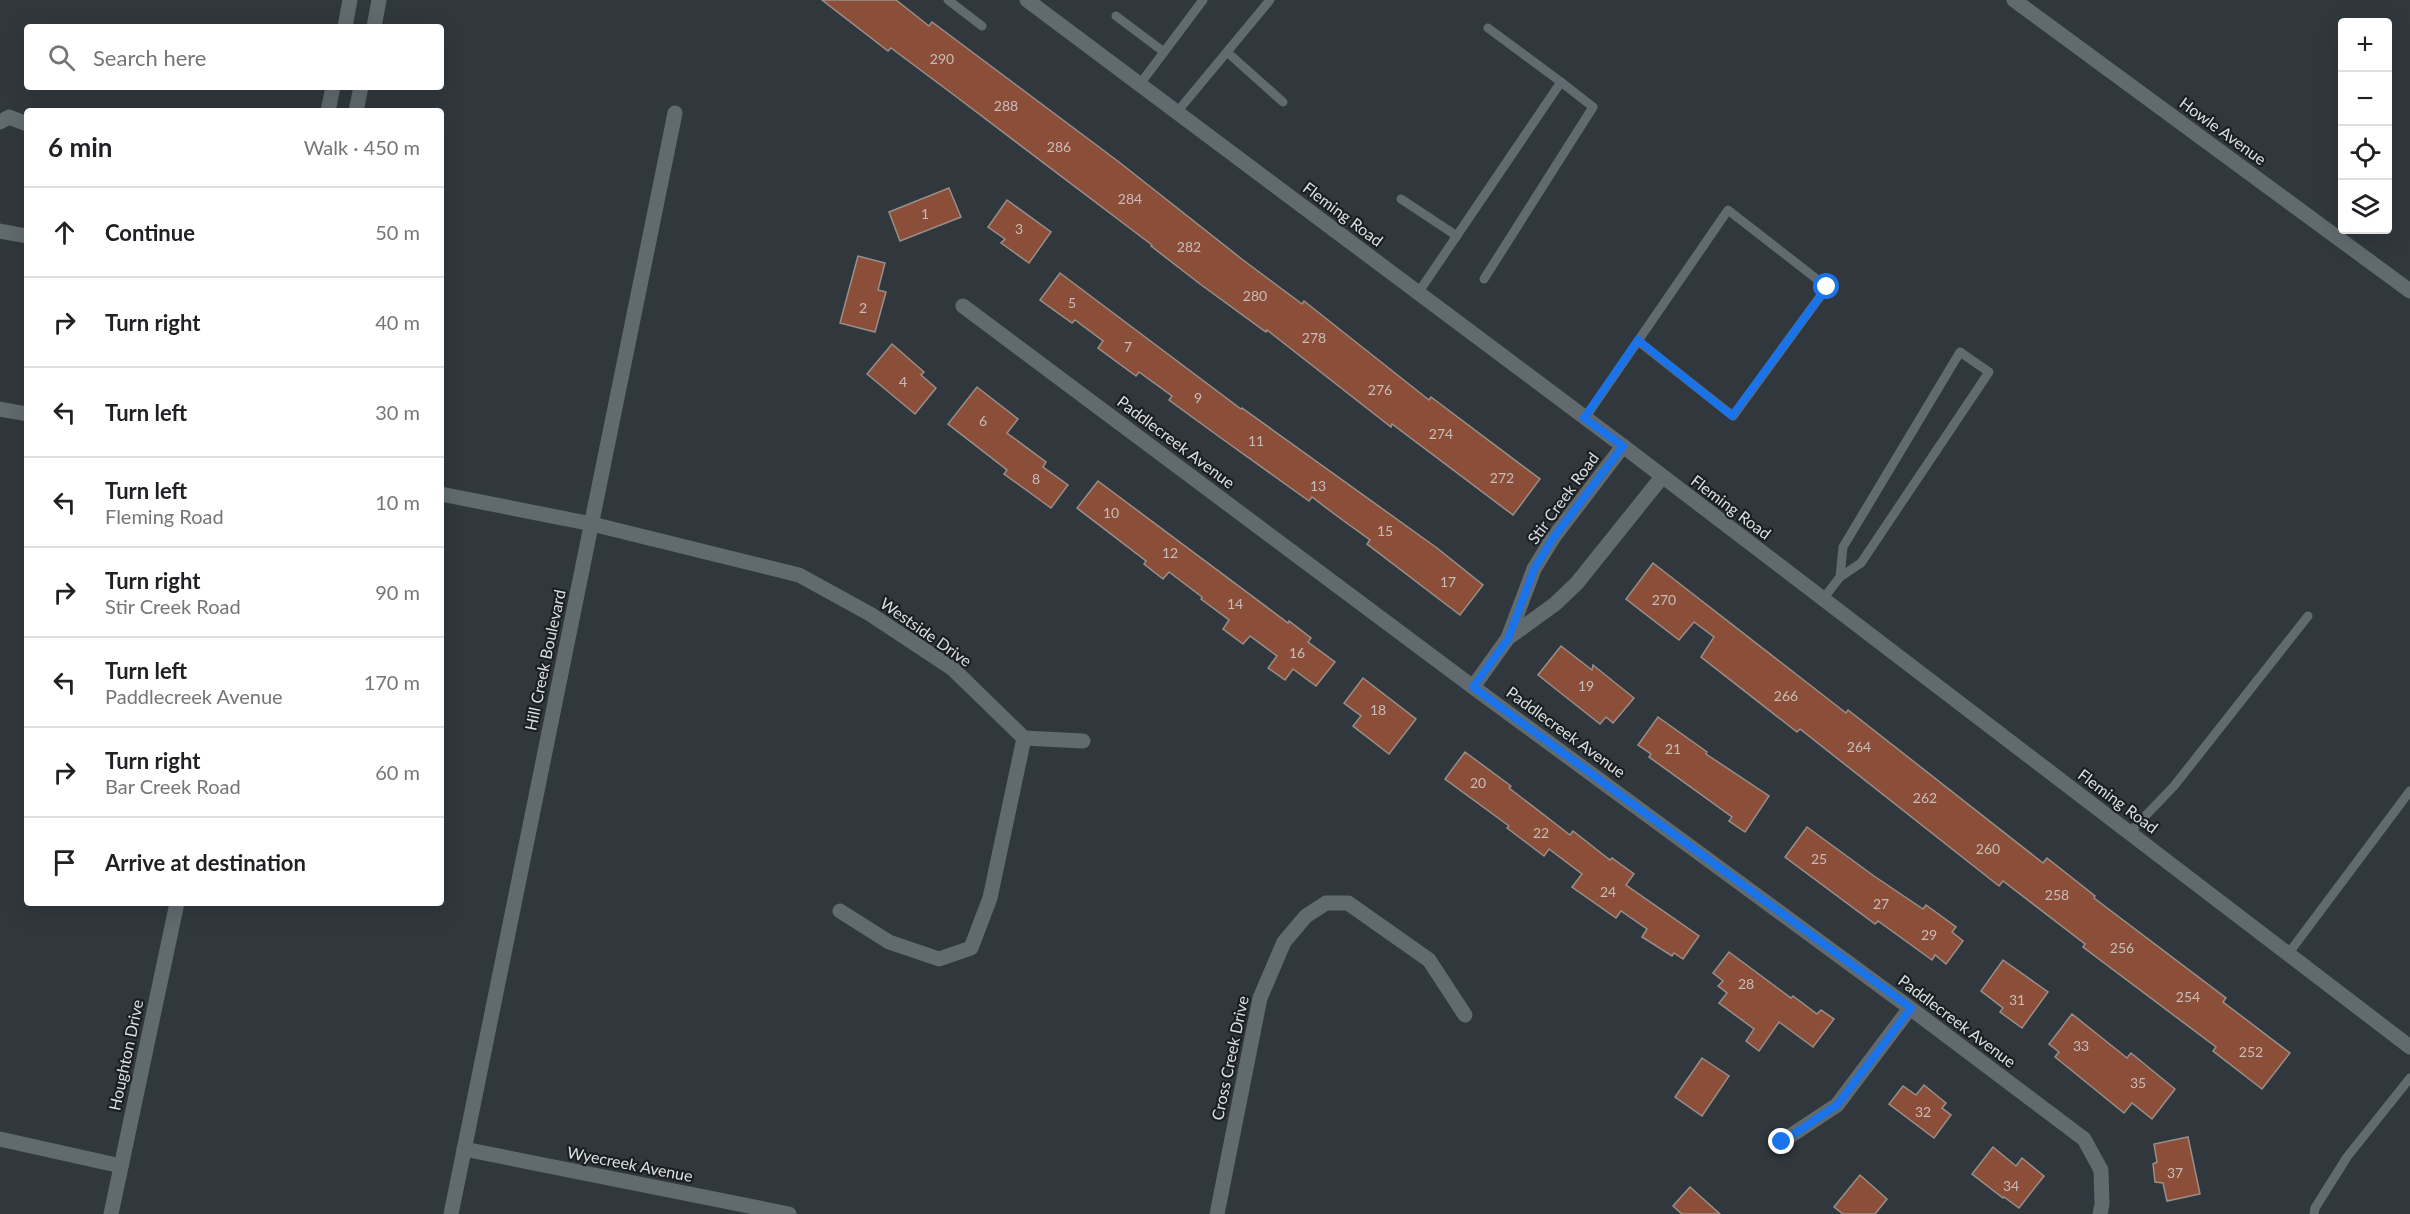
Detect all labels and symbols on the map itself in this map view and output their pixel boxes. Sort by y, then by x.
house number: 290 [930,50,954,67]
street label: Howle Avenue [2176,93,2270,168]
house number: 288 [994,97,1018,114]
house number: 286 [1047,138,1071,155]
street label: Fleming Road [1300,177,1387,250]
house number: 284 [1118,190,1142,207]
house number: 1 [921,205,929,222]
house number: 3 [1015,220,1023,237]
house number: 282 [1177,238,1201,255]
route start [1813,273,1839,299]
house number: 280 [1243,287,1267,304]
house number: 5 [1068,294,1076,311]
house number: 2 [859,299,867,316]
house number: 278 [1302,329,1326,346]
house number: 7 [1124,338,1132,355]
house number: 4 [899,373,907,390]
house number: 276 [1368,381,1392,398]
house number: 9 [1194,389,1202,406]
street label: Paddlecreek Avenue [1114,391,1239,492]
house number: 6 [979,412,987,429]
house number: 274 [1429,425,1453,442]
house number: 11 [1248,432,1264,449]
street label: Stir Creek Road [1523,448,1602,547]
house number: 272 [1490,469,1514,486]
house number: 8 [1032,470,1040,487]
street label: Fleming Road [1688,470,1775,543]
house number: 13 [1310,477,1326,494]
house number: 10 [1103,504,1119,521]
house number: 15 [1377,522,1393,539]
house number: 12 [1162,544,1178,561]
house number: 17 [1440,573,1456,590]
street label: Hill Creek Boulevard [520,588,569,732]
house number: 270 [1652,591,1676,608]
street label: Westside Drive [877,593,976,670]
house number: 14 [1227,595,1243,612]
house number: 16 [1289,644,1305,661]
house number: 19 [1578,677,1594,694]
street label: Paddlecreek Avenue [1503,682,1629,781]
house number: 266 [1774,687,1798,704]
house number: 18 [1370,701,1386,718]
house number: 264 [1847,738,1871,755]
house number: 21 [1665,740,1681,757]
street label: Fleming Road [2075,764,2162,837]
house number: 20 [1470,774,1486,791]
house number: 262 [1913,789,1937,806]
house number: 22 [1533,824,1549,841]
house number: 260 [1976,840,2000,857]
house number: 25 [1811,850,1827,867]
house number: 24 [1600,883,1616,900]
house number: 258 [2045,886,2069,903]
house number: 27 [1873,895,1889,912]
house number: 29 [1921,926,1937,943]
house number: 256 [2110,939,2134,956]
street label: Paddlecreek Avenue [1895,970,2020,1071]
house number: 28 [1738,975,1754,992]
house number: 254 [2176,988,2200,1005]
house number: 31 [2009,991,2025,1008]
street label: Cross Creek Drive [1207,994,1252,1122]
street label: Houghton Drive [104,998,147,1112]
house number: 33 [2073,1037,2089,1054]
house number: 252 [2239,1043,2263,1060]
house number: 35 [2130,1074,2146,1091]
house number: 32 [1915,1103,1931,1120]
route end [1768,1128,1794,1154]
street label: Wyecreek Avenue [566,1142,694,1185]
house number: 37 [2167,1164,2183,1181]
house number: 34 [2003,1177,2019,1194]

